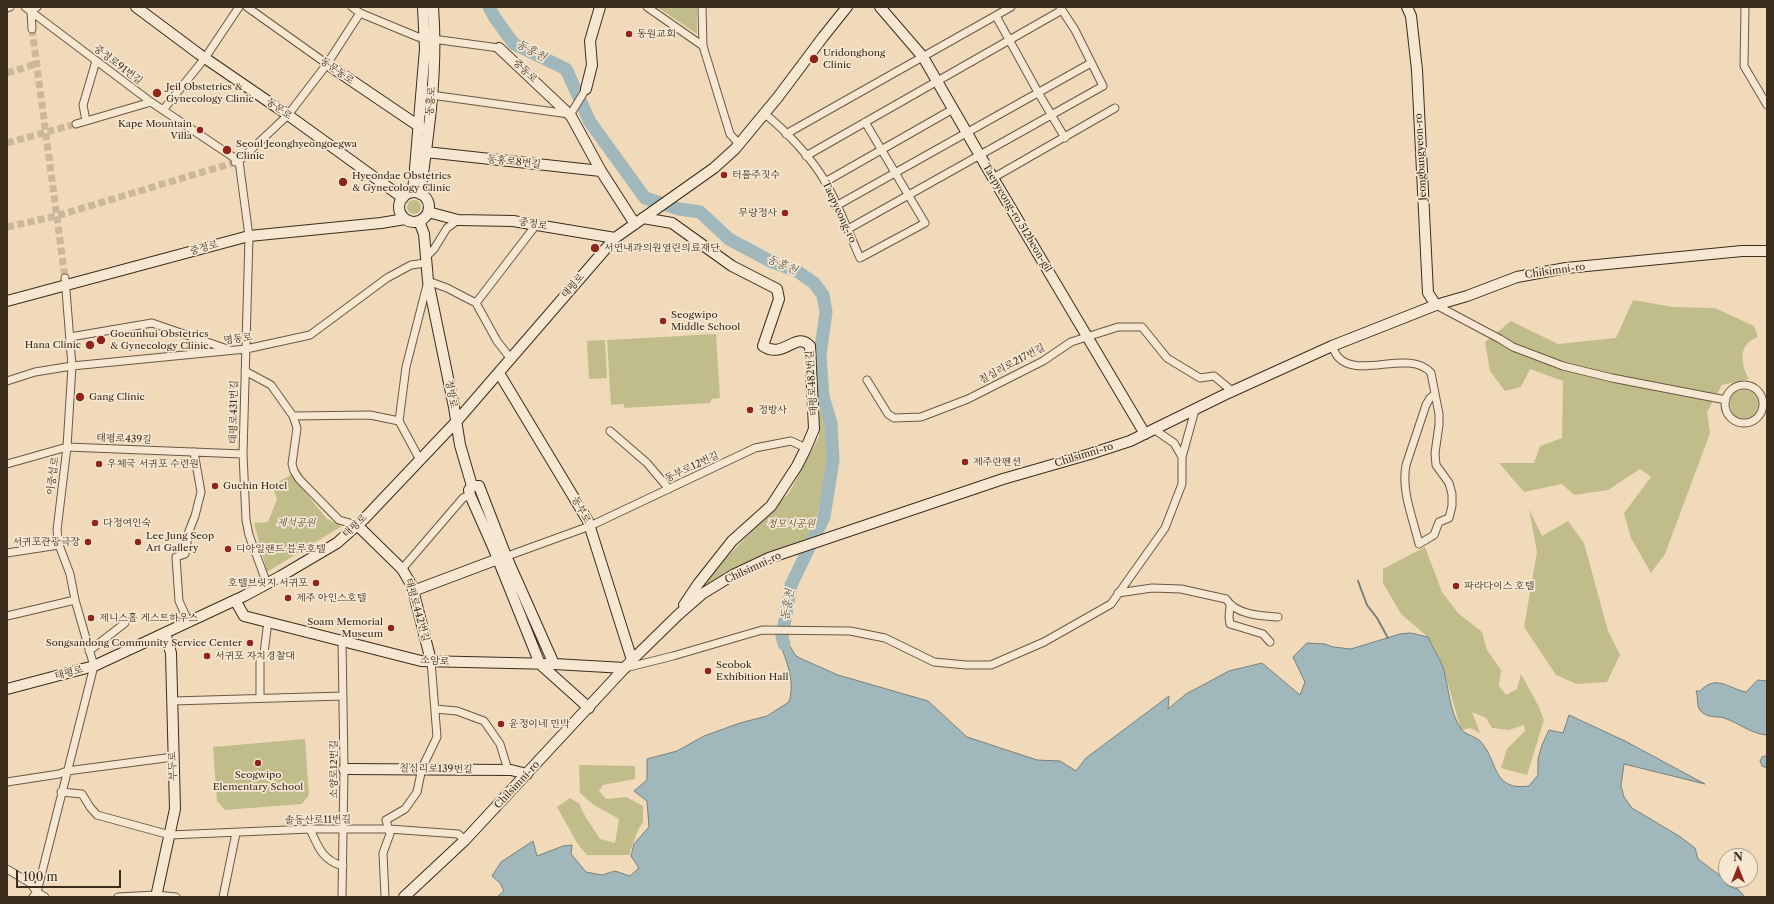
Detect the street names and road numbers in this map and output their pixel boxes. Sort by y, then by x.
street label: 중정로91번길 [91,43,145,87]
street label: 동문동로 [318,55,356,87]
street label: 중동로 [510,57,540,85]
street label: 동홍로 [424,86,438,116]
street label: 동문로 [264,96,294,122]
street label: Jeongbangyeon-ro [1413,113,1429,201]
street label: 동홍로8번길 [486,153,542,171]
street label: Taepyeong-ro 512beon-gil [980,161,1054,275]
street label: Taepyeong-ro [819,179,859,245]
street label: 중정로 [518,216,548,232]
street label: 중정로 [188,238,220,258]
street label: Chilsimni-ro [1524,261,1586,281]
street label: 태평로 [559,271,587,301]
street label: 명동로 [223,331,253,347]
street label: 칠십리로217번길 [977,342,1047,386]
street label: 태평로482번길 [804,350,820,416]
street label: 정방로 [442,379,460,409]
street label: 태평로431번길 [227,380,241,444]
street label: 태평로439길 [96,432,152,446]
street label: Chilsimni-ro [1053,440,1115,470]
street label: 동부로12번길 [663,449,721,485]
street label: 이중섭로 [44,456,62,496]
street label: 동부로 [569,494,593,526]
street label: 태평로 [340,512,370,540]
street label: Chilsimni-ro [723,550,783,586]
street label: 태평로442번길 [402,577,432,643]
street label: 소암로 [420,654,450,668]
street label: 태평로 [53,663,85,683]
street label: 소양로12번길 [328,740,340,798]
street label: 부두로 [166,751,180,781]
street label: Chilsimni-ro [492,759,542,811]
street label: 칠십리로139번길 [399,762,473,776]
street label: 솔동산로11번길 [285,813,351,827]

